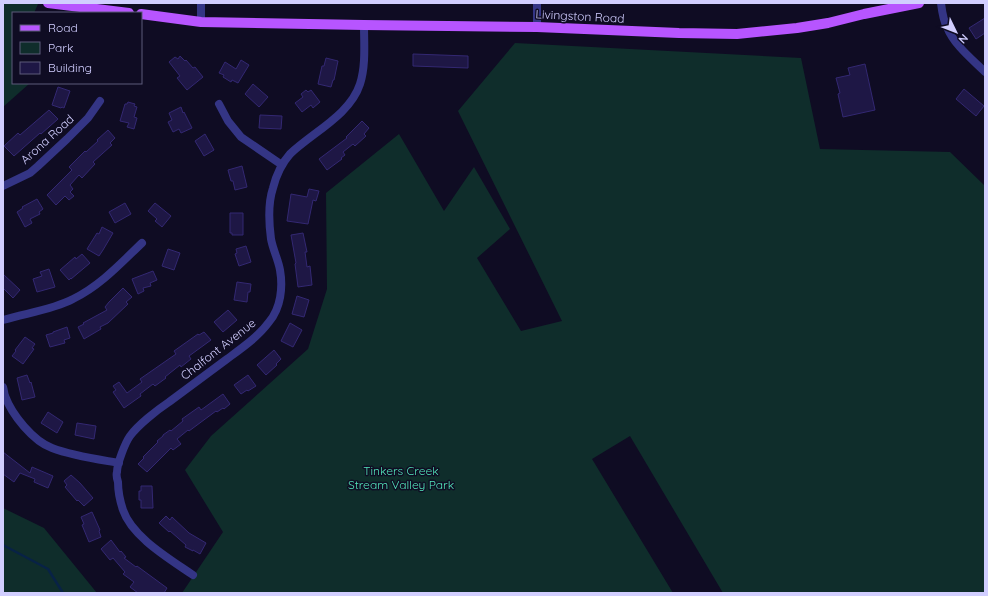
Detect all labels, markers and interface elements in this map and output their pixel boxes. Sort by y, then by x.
street label: Livingston Road [535,6,625,26]
legend [12,12,142,84]
north arrow [936,12,976,52]
text: Road [48,20,78,35]
text: N [955,31,971,47]
text: Park [48,40,73,55]
text: Building [48,60,92,75]
street label: Arona Road [17,111,77,167]
street label: Chalfont Avenue [177,315,259,383]
park label: Tinkers Creek Stream Valley Park [348,463,454,492]

